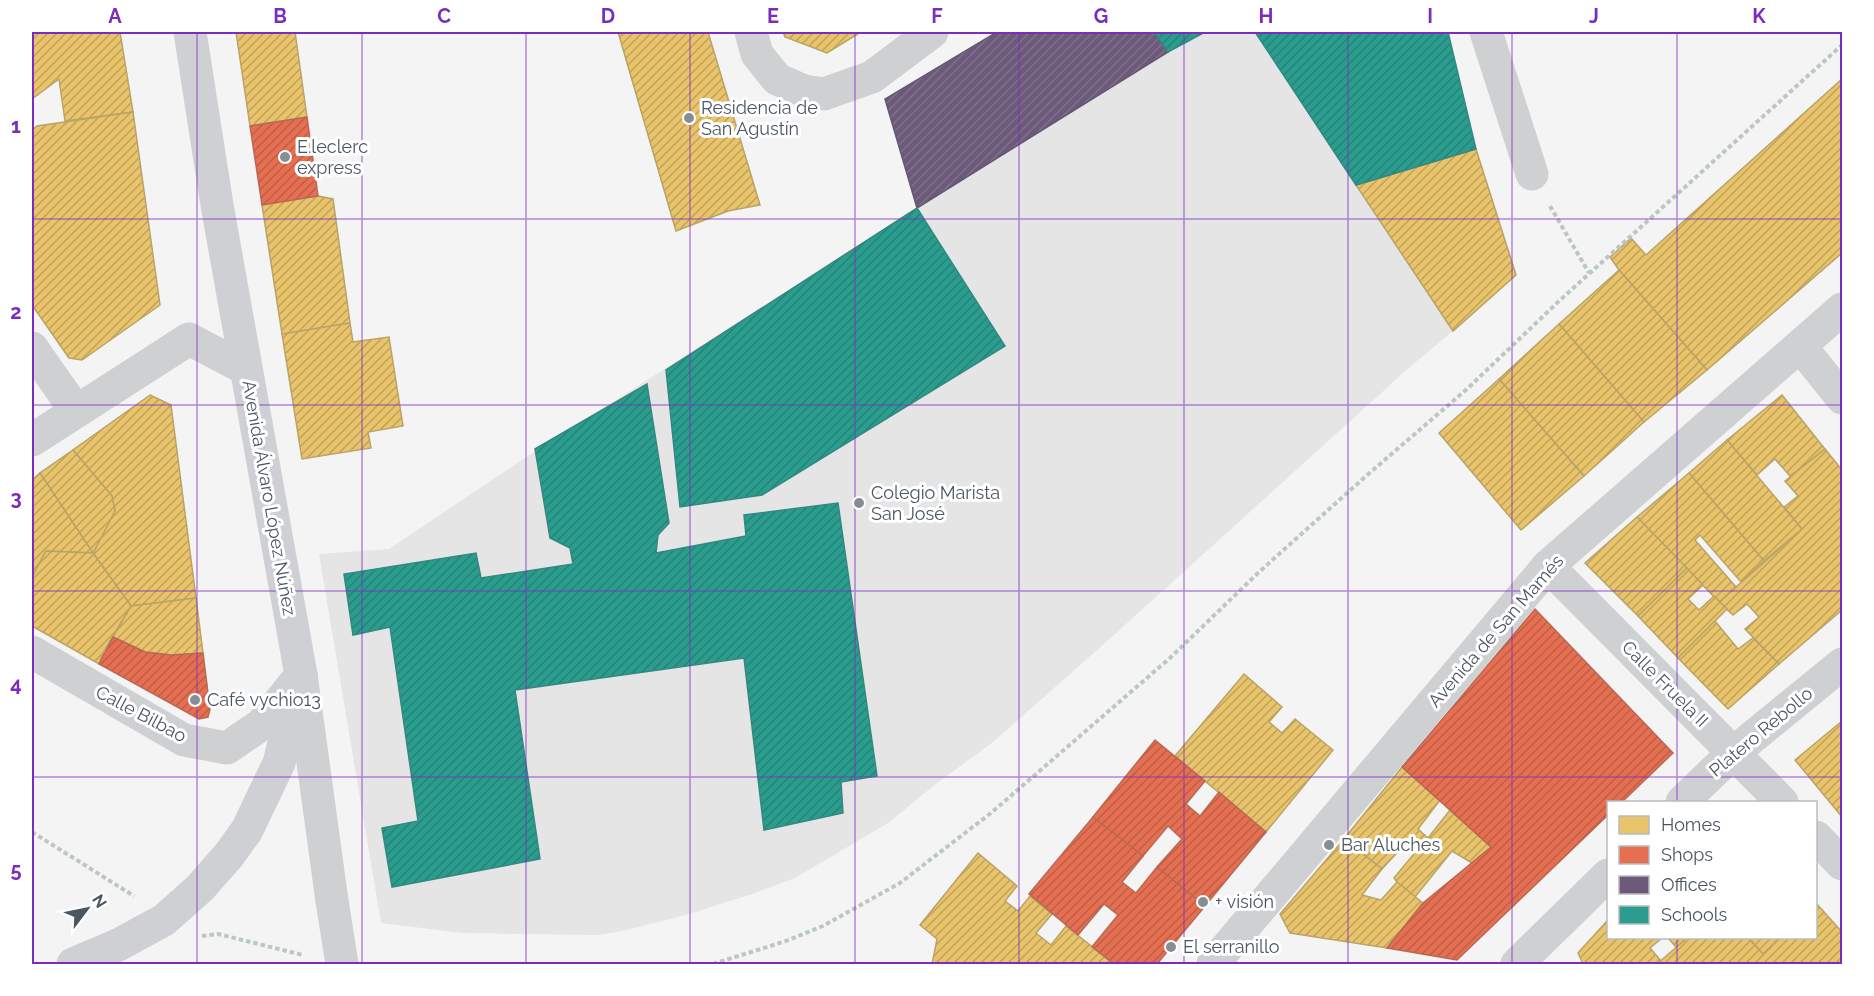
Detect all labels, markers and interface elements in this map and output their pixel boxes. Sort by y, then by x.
text: A [108,4,122,28]
text: B [273,4,287,28]
text: C [437,4,451,28]
text: D [601,4,615,28]
text: E [767,4,779,28]
text: F [931,4,943,28]
text: G [1094,4,1108,28]
text: H [1259,4,1273,28]
text: I [1427,4,1433,28]
text: J [1589,4,1599,28]
text: K [1752,4,1766,28]
place label: Residencia de San Agustín [701,97,818,139]
marker: Residencia de San Agustín [682,111,696,125]
text: 1 [11,114,21,138]
place label: E.leclerc express [297,136,368,178]
marker: E.leclerc express [278,150,292,164]
text: 2 [10,300,22,324]
street label: Avenida Álvaro López Núñez [238,378,302,617]
place label: Colegio Marista San José [871,482,1000,524]
text: 3 [10,486,22,510]
marker: Colegio Marista San José [852,496,866,510]
street label: Avenida de San Mamés [1424,550,1568,711]
street label: Calle Fruela II [1618,636,1713,731]
text: 4 [10,672,22,696]
street label: Calle Bilbao [92,681,190,746]
street label: Platero Rebollo [1705,682,1817,781]
place label: Café vychio13 [207,689,321,710]
marker: Café vychio13 [188,693,202,707]
legend [1607,801,1817,939]
text: Homes [1661,814,1721,835]
place label: Bar Aluches [1341,834,1440,855]
marker: Bar Aluches [1322,838,1336,852]
text: Shops [1661,844,1713,865]
text: 5 [10,858,22,882]
text: Offices [1661,874,1717,895]
north arrow [57,879,117,939]
text: N [88,891,111,912]
place label: + visión [1215,891,1274,912]
marker: + visión [1196,895,1210,909]
text: Schools [1661,904,1728,925]
place label: El serranillo [1183,936,1280,957]
marker: El serranillo [1164,940,1178,954]

